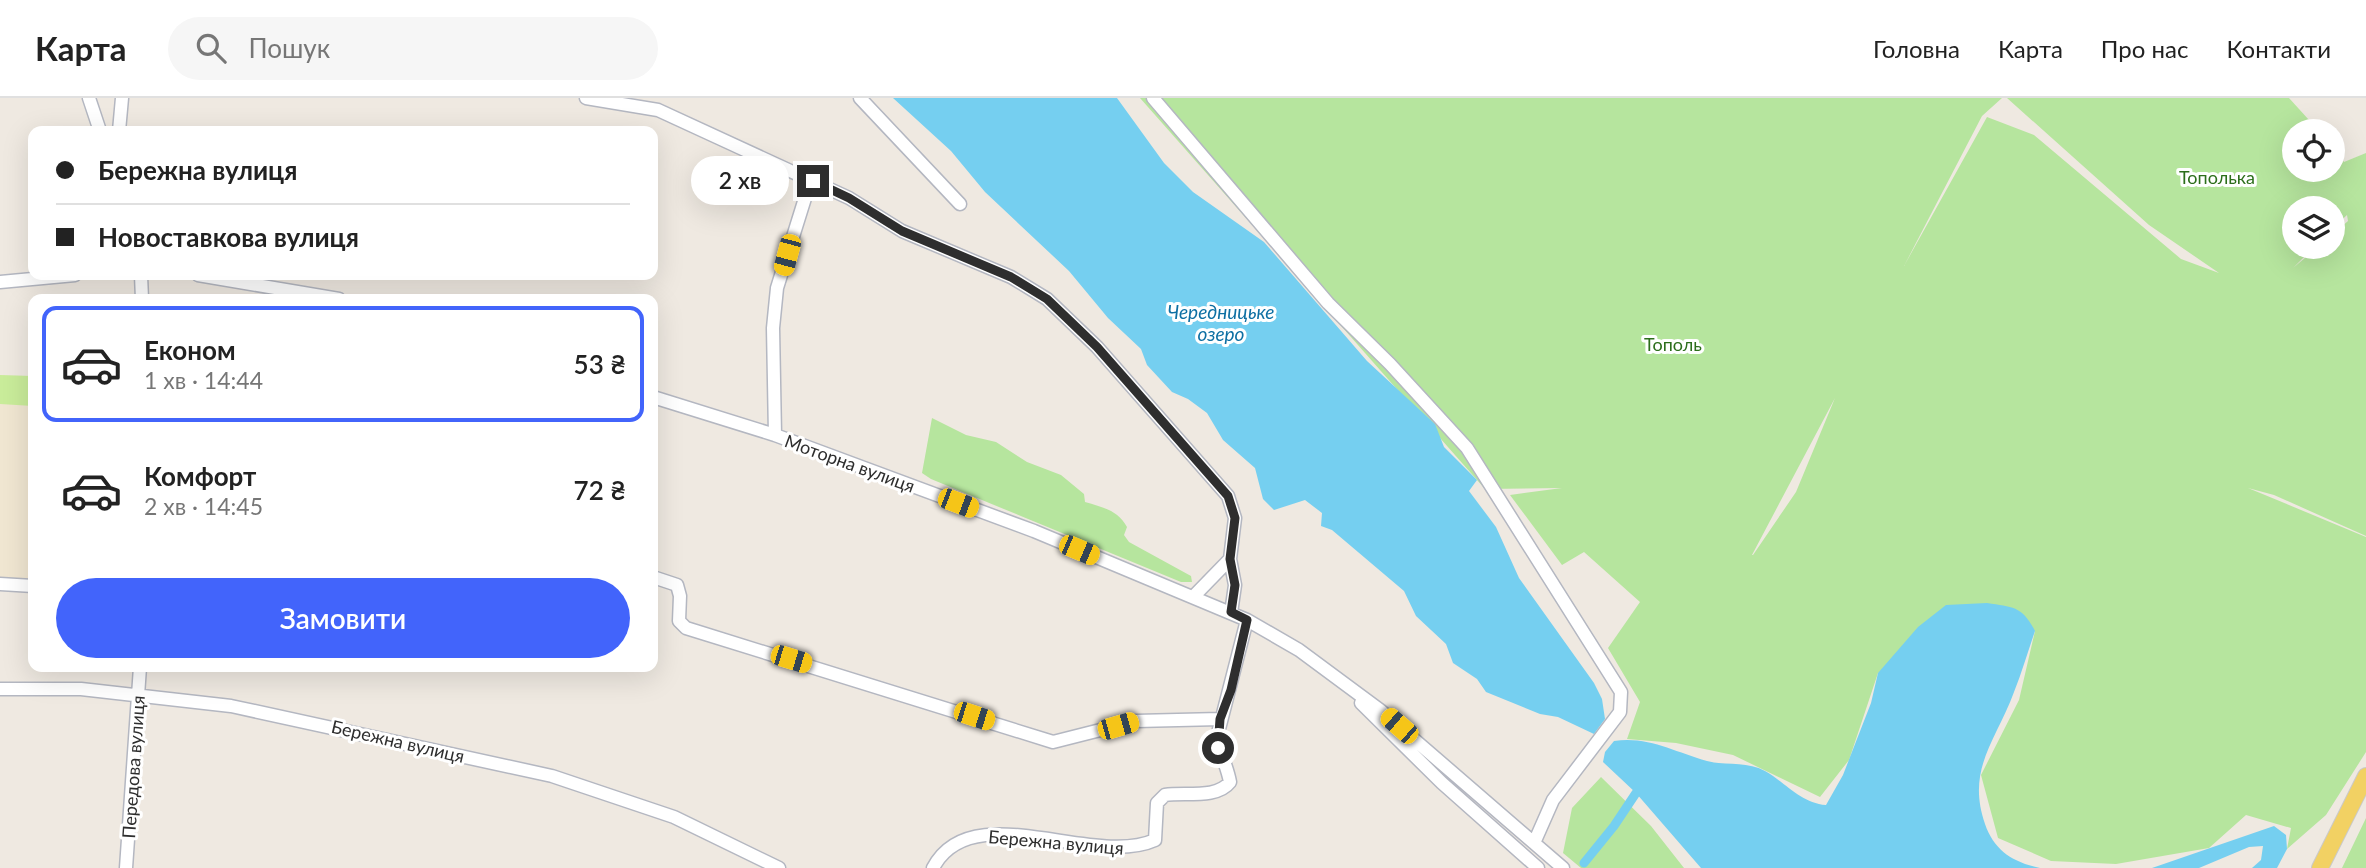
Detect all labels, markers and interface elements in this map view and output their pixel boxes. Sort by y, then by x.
search box [168,17,658,80]
text: Карта [35,28,126,68]
icon: search [192,29,230,67]
text: Пошук [248,32,330,64]
text: Головна [1873,34,1960,63]
text: Карта [1998,34,2063,63]
text: Про нас [2101,34,2188,63]
text: Контакти [2226,34,2331,63]
map controls [2282,119,2345,259]
button: locate [2282,119,2345,182]
text: Бережна вулиця [98,154,297,186]
callout: 2 хв [690,156,788,206]
route end [797,165,829,197]
text: 2 хв [719,166,761,194]
park label: Тополька [2179,166,2255,188]
button: layers [2282,196,2345,259]
text: Новоставкова вулиця [98,221,359,253]
car [772,232,803,278]
water label: Чередницьке озеро [1168,300,1274,345]
icon: car [60,333,123,396]
park label: Тополь [1644,333,1702,355]
text: Економ [144,334,236,366]
text: 53 ₴ [574,348,626,380]
text: 1 хв · 14:44 [144,366,263,394]
street label: Моторна вулиця [782,429,918,497]
icon: car [60,459,123,522]
text: Комфорт [144,460,256,492]
text: 72 ₴ [574,474,626,506]
car [935,486,982,520]
text: 2 хв · 14:45 [144,492,263,520]
car [1056,532,1103,568]
button: Замовити [56,578,630,658]
car [768,643,815,675]
street label: Передова вулиця [117,695,149,839]
car [951,700,998,732]
car [1377,704,1422,748]
car [1095,710,1142,742]
street label: Бережна вулиця [329,715,467,767]
route start [1202,732,1234,764]
street label: Бережна вулиця [987,825,1125,859]

